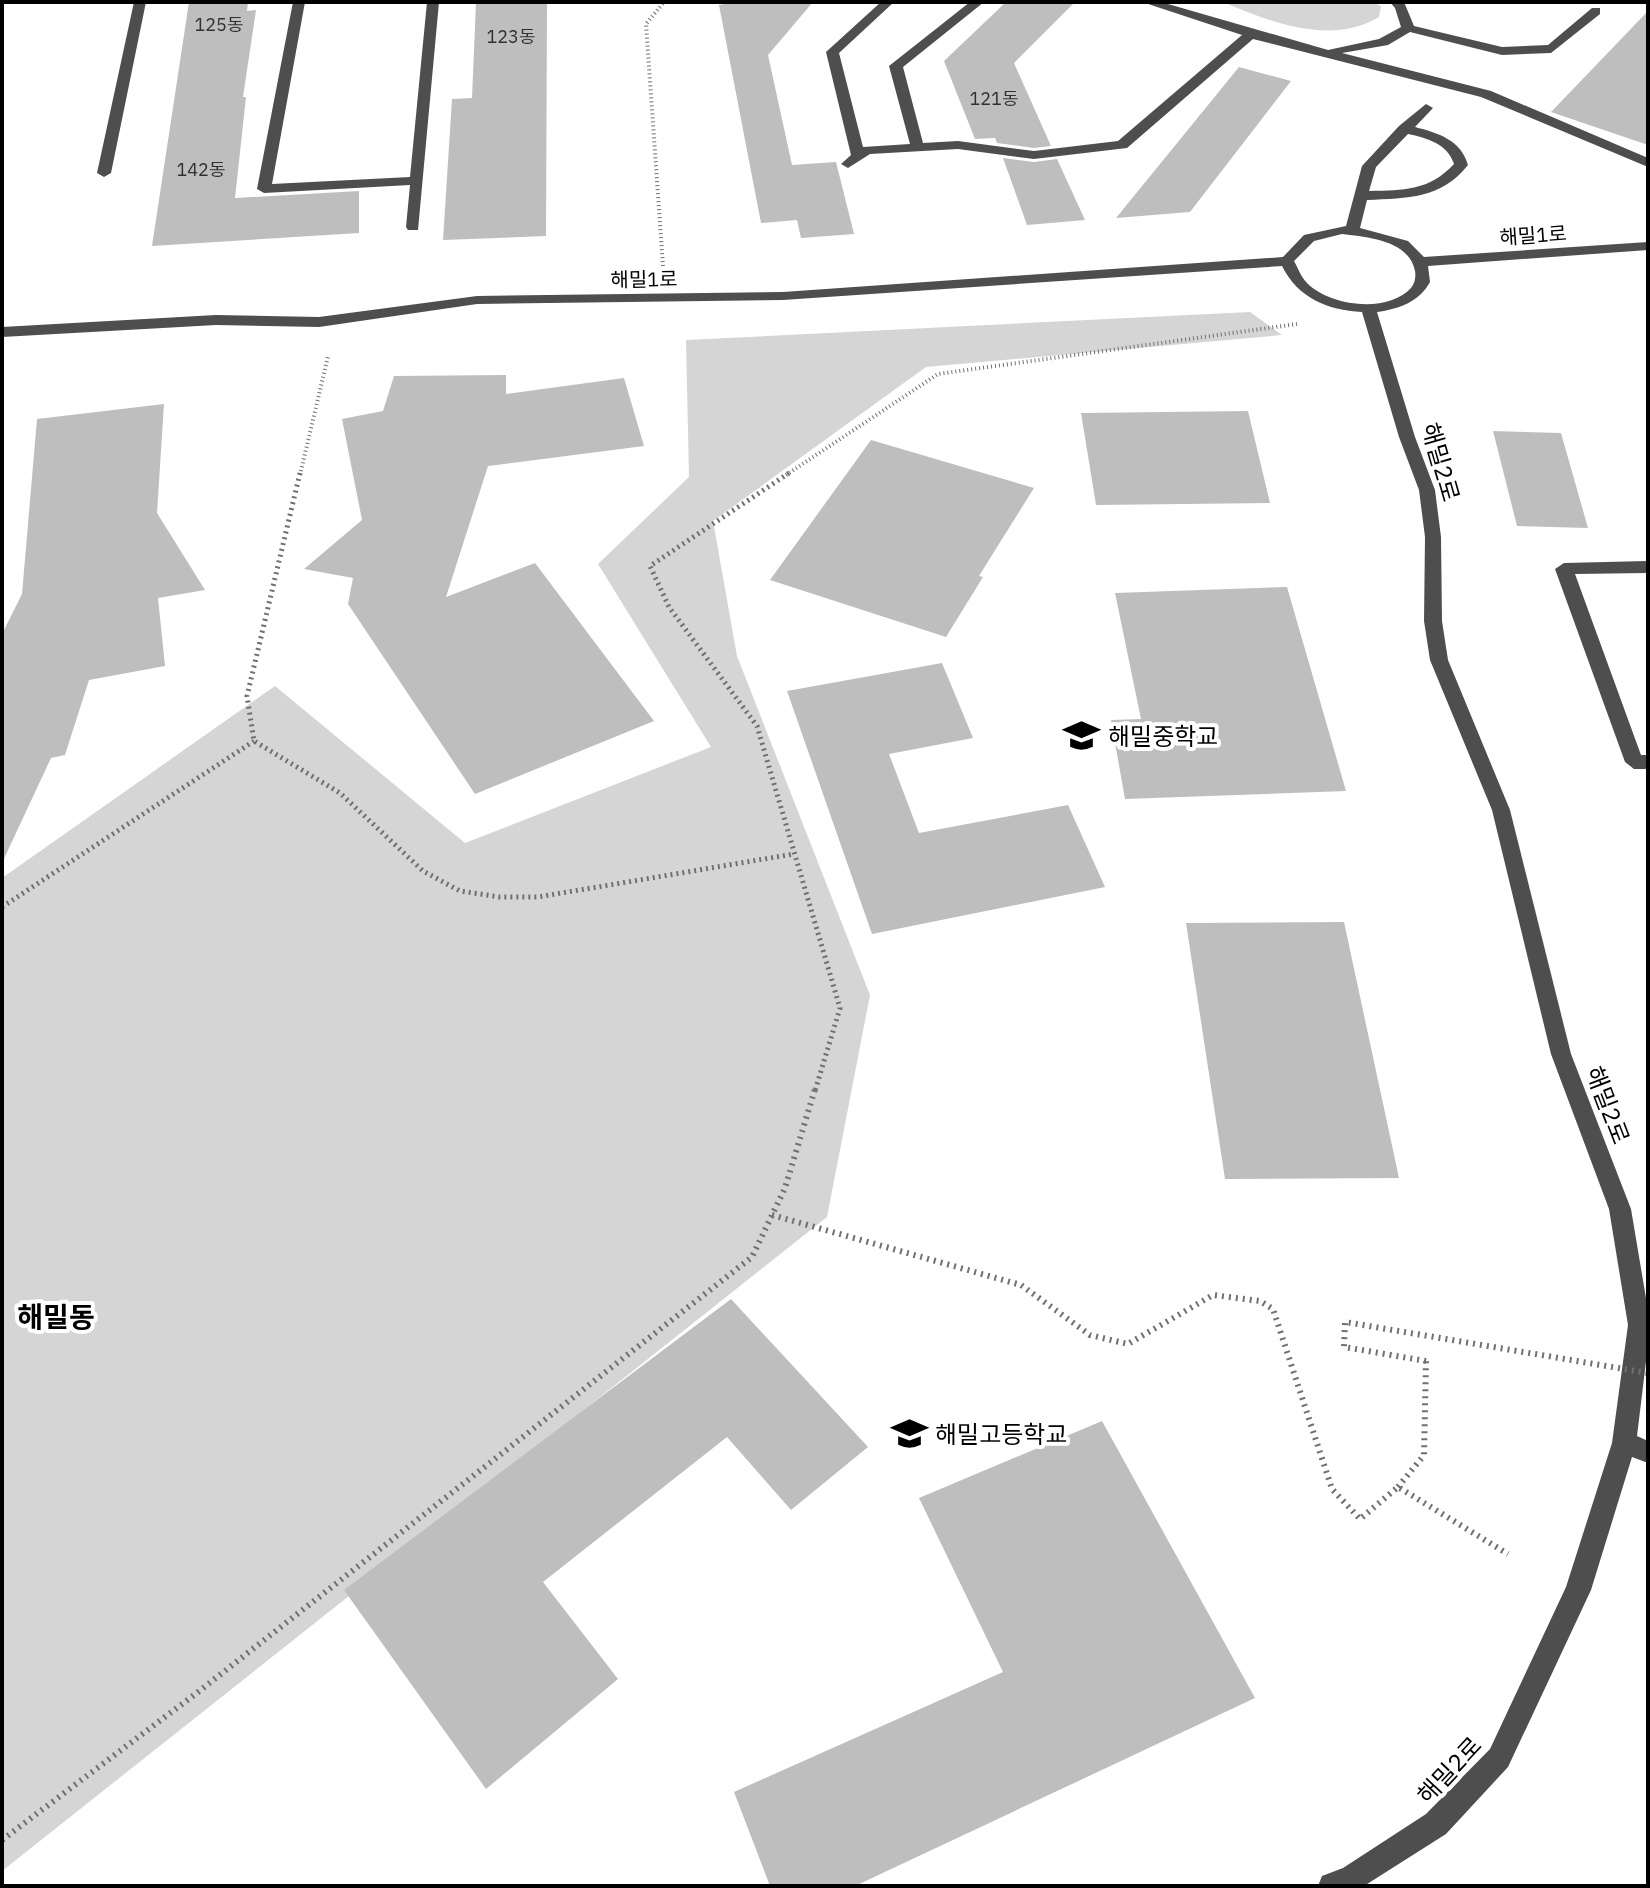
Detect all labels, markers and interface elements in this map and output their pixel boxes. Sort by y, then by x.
house number: 125동 [195,13,243,36]
house number: 123동 [487,25,535,48]
house number: 121동 [970,87,1018,110]
house number: 142동 [177,158,225,181]
street label: 해밀1로 [1499,219,1567,251]
street label: 해밀1로 [610,265,678,293]
street label: 해밀2로 [1415,419,1467,505]
school or university icon: 해밀중학교 [1063,717,1101,755]
place label: 해밀중학교 [1108,720,1218,752]
street label: 해밀2로 [1579,1062,1637,1148]
district label: 해밀동 [17,1298,95,1335]
school or university icon: 해밀고등학교 [890,1415,928,1453]
place label: 해밀고등학교 [935,1418,1067,1450]
street label: 해밀2로 [1410,1730,1488,1810]

